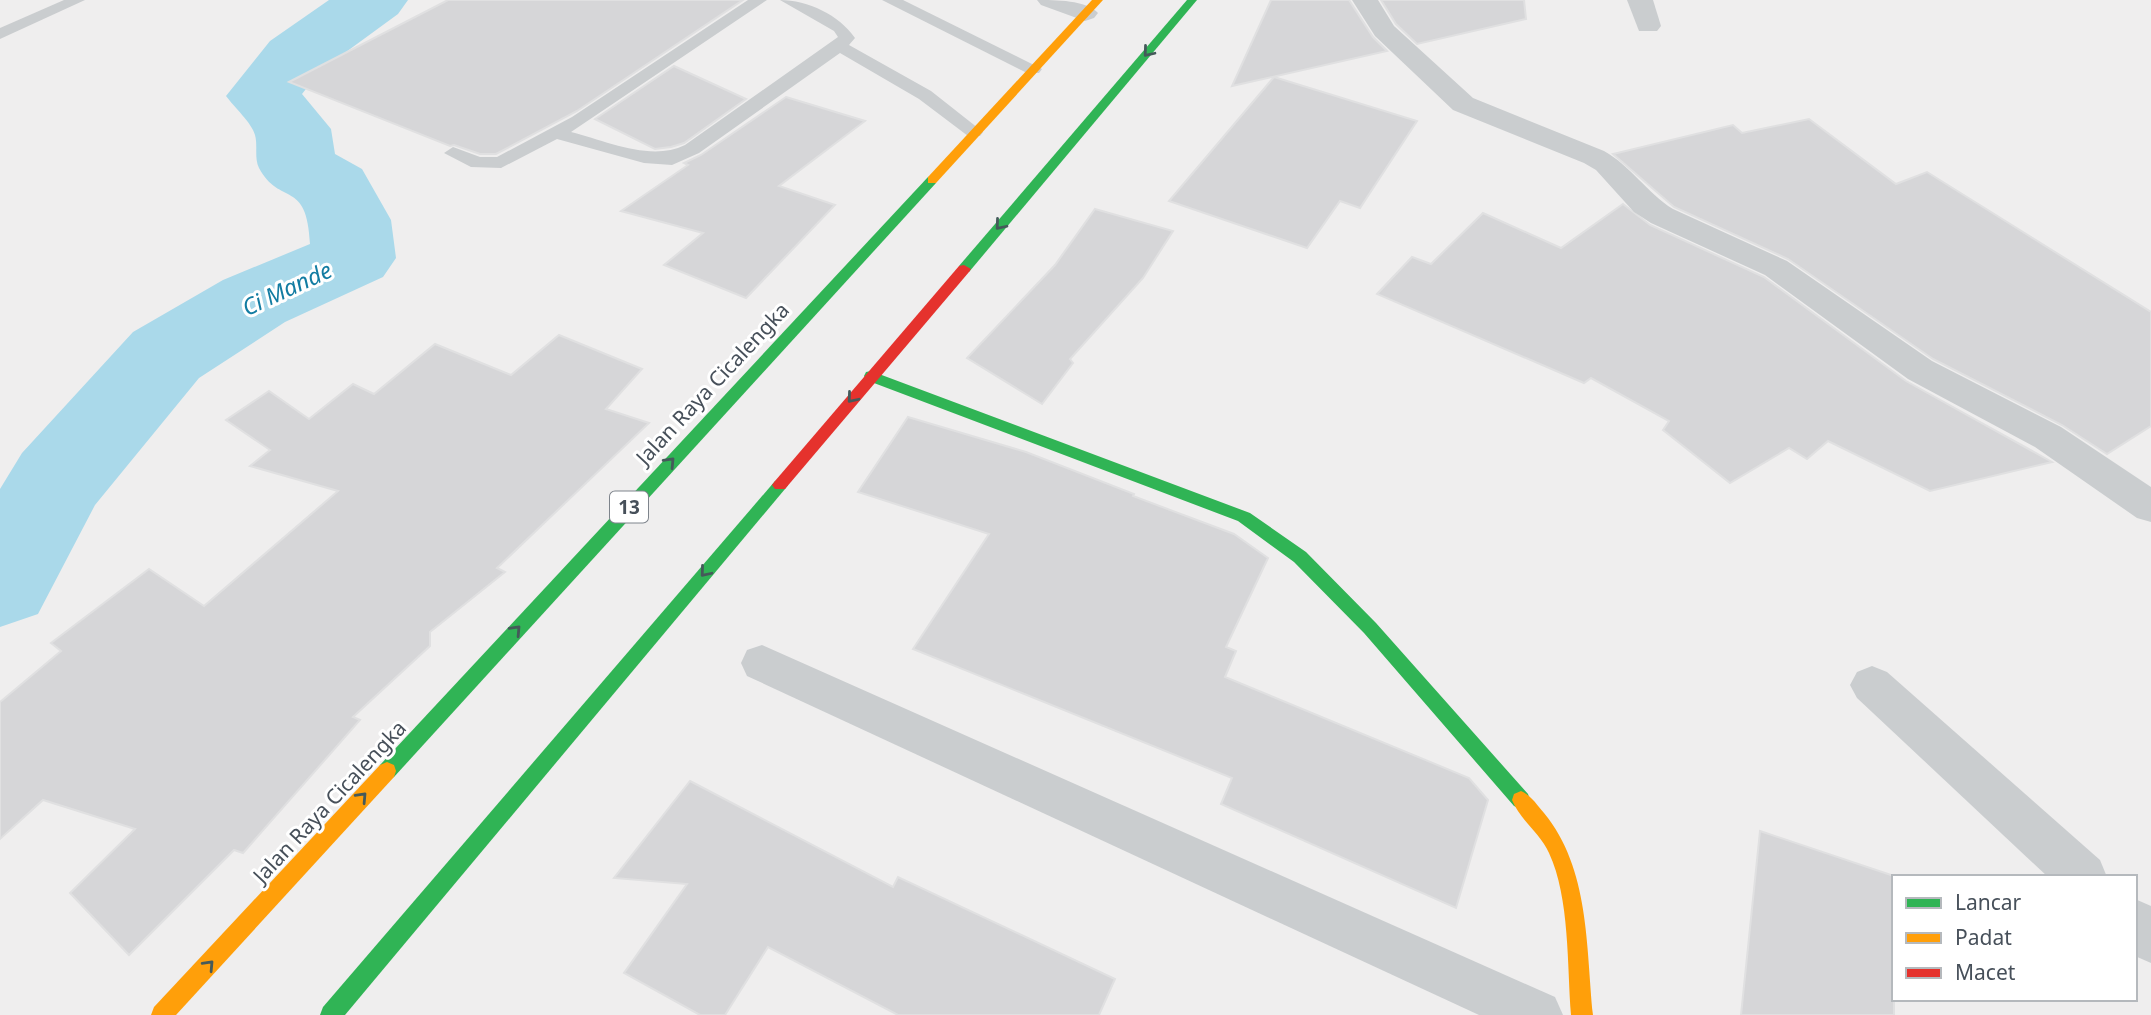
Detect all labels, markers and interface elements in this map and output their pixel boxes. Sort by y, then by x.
one-way arrow [1144,44,1156,57]
one-way arrow [996,217,1008,230]
water label: Ci Mande [236,253,337,323]
street label: Jalan Raya Cicalengka [628,296,795,472]
one-way arrow [848,390,860,403]
one-way arrow [662,457,675,470]
road number: 13 [610,492,648,522]
one-way arrow [701,563,713,576]
one-way arrow [508,625,521,638]
street label: Jalan Raya Cicalengka [245,714,412,890]
one-way arrow [354,792,367,805]
legend [1892,875,2137,1001]
text: Lancar [1955,888,2022,916]
text: Padat [1955,923,2012,951]
text: Macet [1955,958,2016,986]
one-way arrow [200,960,213,973]

